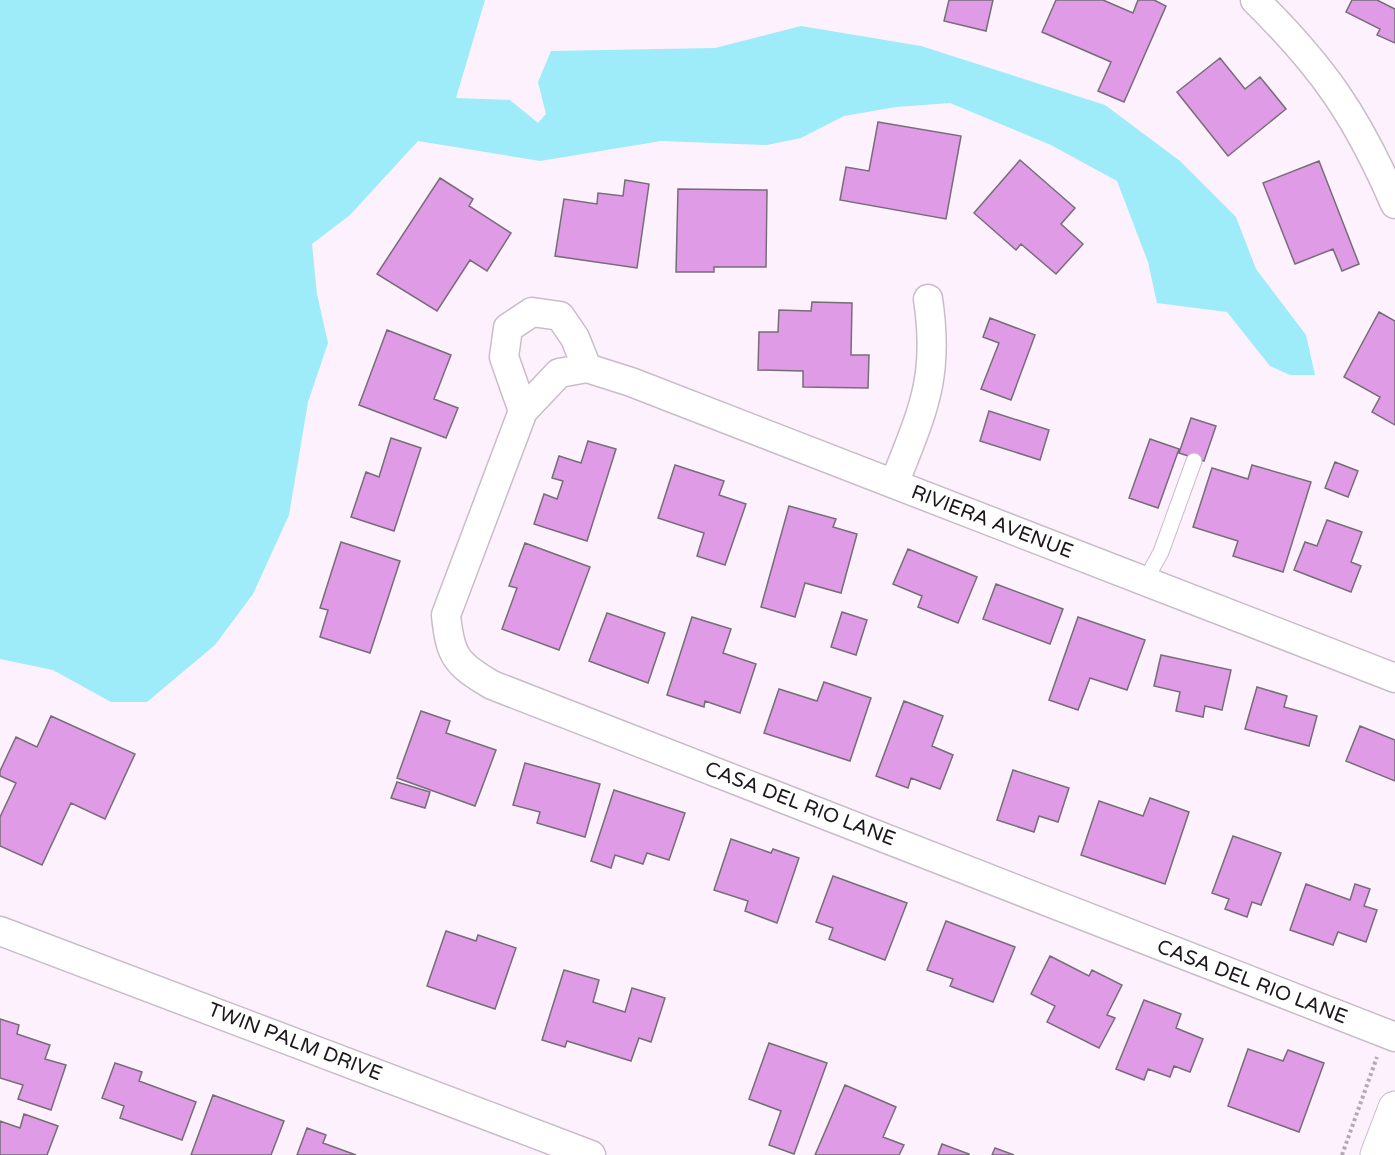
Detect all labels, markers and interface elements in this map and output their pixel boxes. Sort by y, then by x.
street label: RIVIERA AVENUE [908,480,1076,564]
street label: CASA DEL RIO LANE [701,757,899,851]
street label: CASA DEL RIO LANE [1153,935,1351,1029]
street label: TWIN PALM DRIVE [205,998,385,1086]

